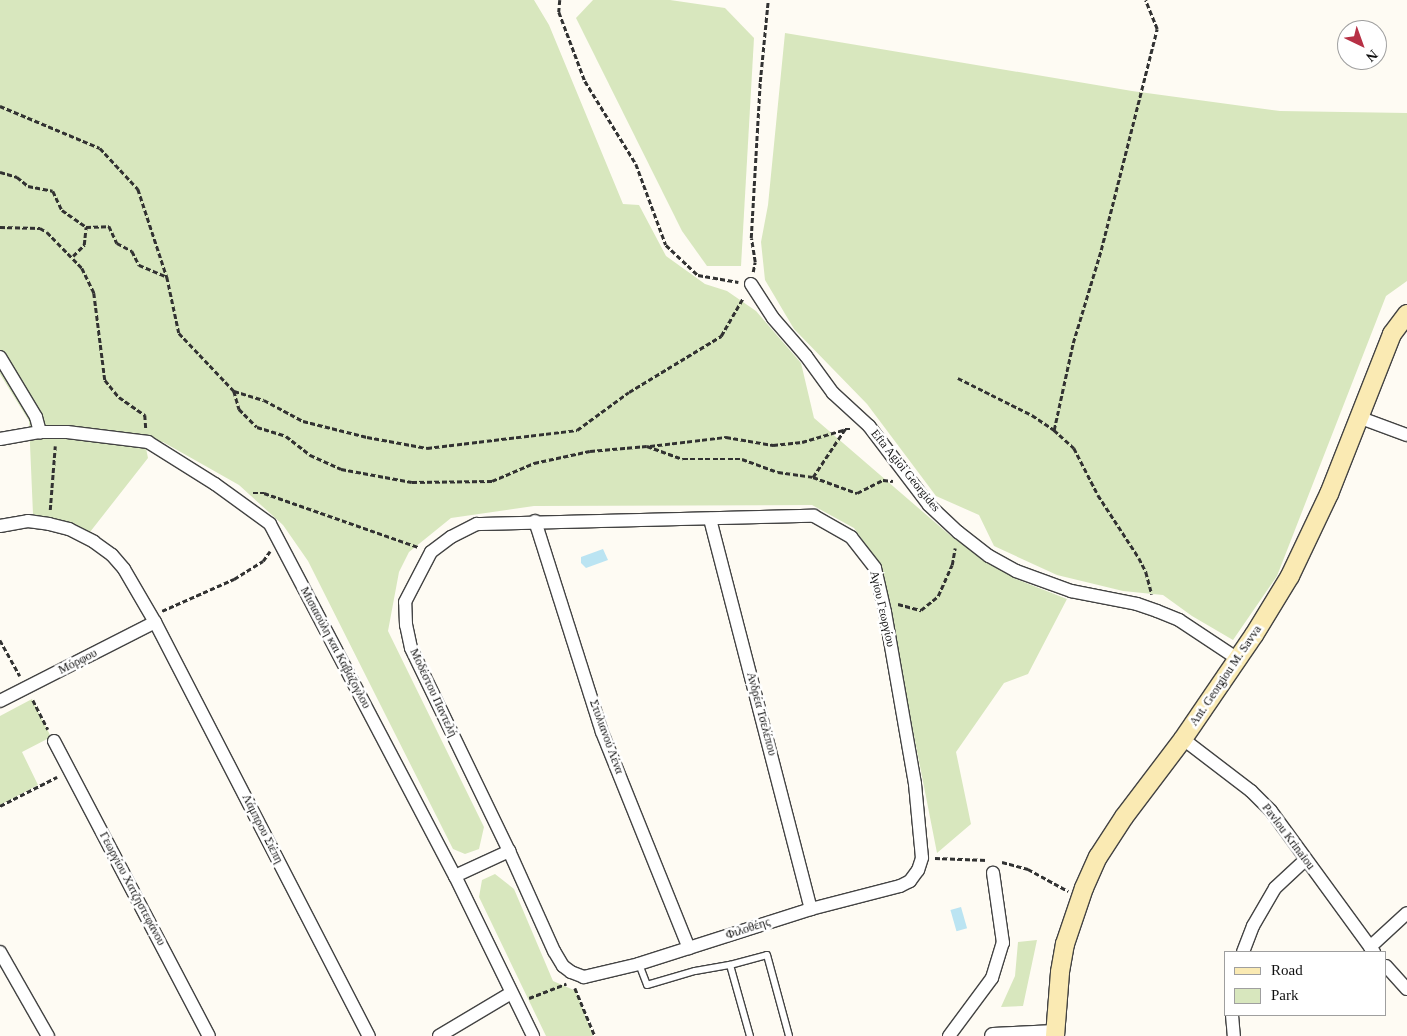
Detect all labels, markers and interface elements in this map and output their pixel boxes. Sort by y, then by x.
north arrow [1337,20,1387,70]
text: N [1363,47,1380,65]
street label: Efta Agioi Georgides [867,427,943,515]
street label: Αγίου Γεωργίου [866,570,898,648]
street label: Μισιαούλη και Καβάζογλου [297,585,373,711]
street label: Ant. Georgiou M. Savva [1187,623,1265,729]
street label: Μόρφου [56,646,100,678]
street label: Μοδέστου Παντελή [406,647,460,739]
street label: Ανδρέα Τσελέπου [743,671,779,757]
street label: Στυλιανού Λένα [586,698,626,776]
street label: Λάμπρου Σιέπη [238,792,286,866]
street label: Pavlou Krinaiou [1258,801,1318,873]
street label: Γεωργίου Χατζηστεφάνου [96,830,168,948]
street label: Φιλοθέης [724,915,772,943]
legend [1224,951,1387,1016]
text: Road [1271,962,1303,978]
text: Park [1271,987,1299,1003]

